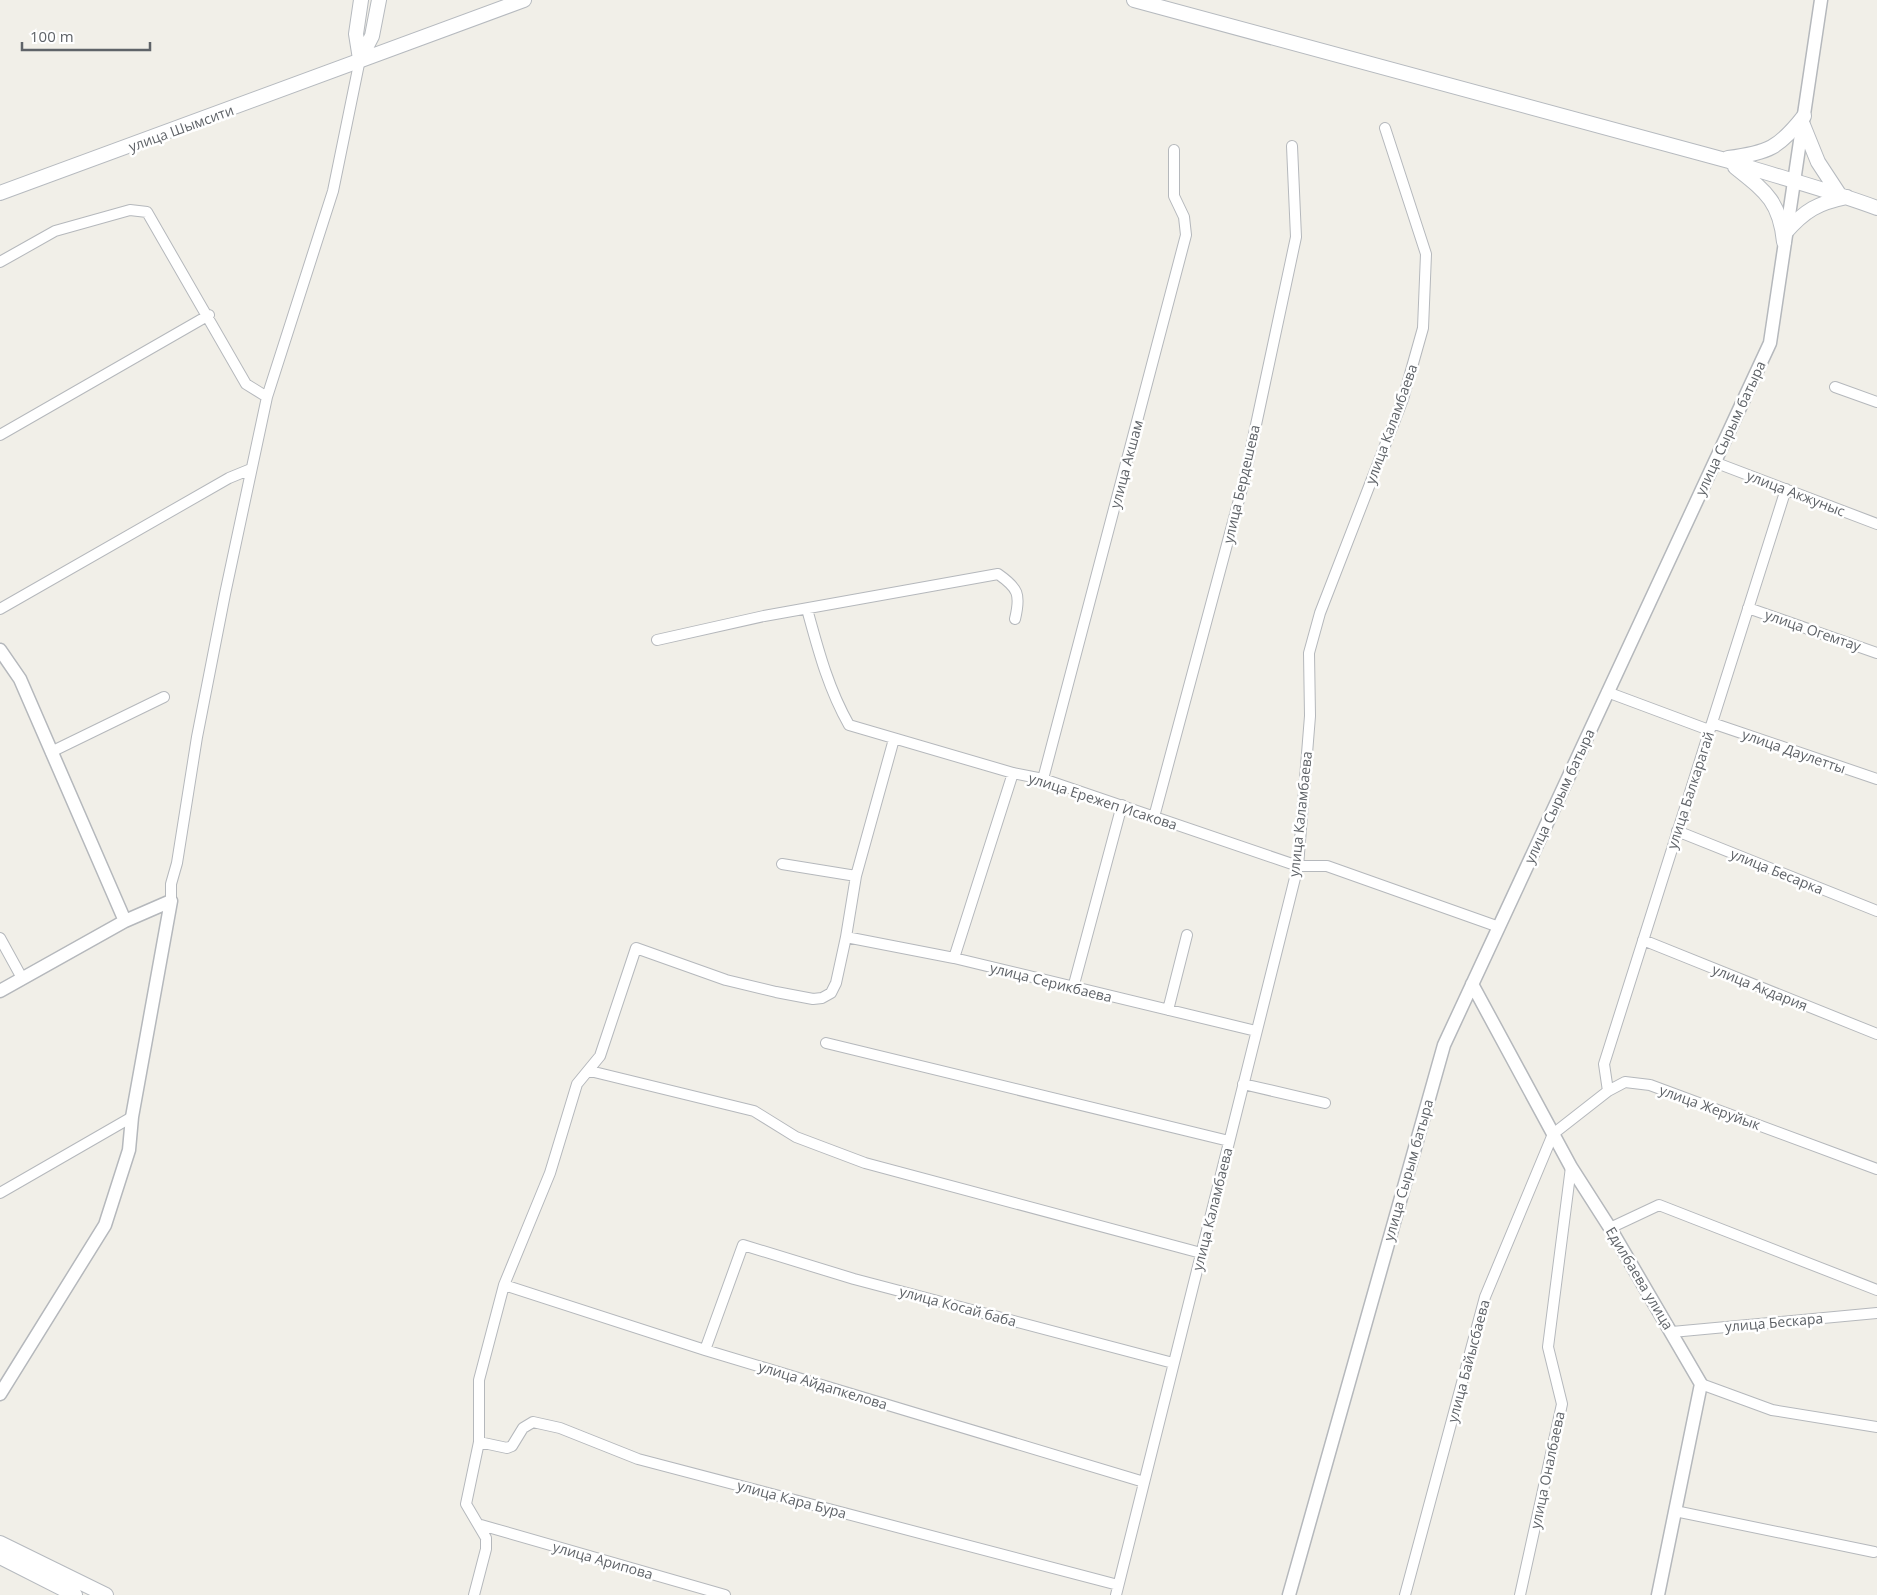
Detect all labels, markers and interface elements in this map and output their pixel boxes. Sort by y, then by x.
scale bar [22,20,150,52]
text: 100 m [30,26,74,46]
street label: улица Шымсити [126,100,236,156]
street label: улица Сырым батыра [1690,358,1770,498]
street label: улица Каламбаева [1360,361,1422,487]
street label: улица Акшам [1105,418,1147,510]
street label: улица Бердешева [1218,423,1264,545]
street label: улица Акжуныс [1744,466,1848,521]
street label: улица Огемтау [1762,605,1865,656]
street label: улица Даулетты [1740,724,1848,778]
street label: улица Сырым батыра [1519,726,1599,866]
street label: улица Балкарагай [1662,729,1718,851]
street label: улица Каламбаева [1284,750,1316,878]
street label: улица Ережеп Исакова [1026,768,1180,834]
street label: улица Бесарка [1728,844,1826,898]
street label: улица Серикбаева [988,958,1114,1006]
street label: улица Акдария [1710,959,1810,1015]
street label: улица Жеруйык [1657,1080,1764,1134]
street label: улица Сырым батыра [1379,1097,1437,1243]
street label: улица Каламбаева [1188,1145,1236,1273]
street label: Едилбаева улица [1602,1223,1678,1333]
street label: улица Косай баба [897,1281,1019,1331]
street label: улица Байысбаева [1442,1297,1494,1425]
street label: улица Бескара [1724,1308,1824,1336]
street label: улица Айдапкелова [756,1356,890,1414]
street label: улица Оналбаева [1525,1410,1569,1530]
street label: улица Кара Бура [735,1475,849,1523]
street label: улица Арипова [551,1537,655,1583]

